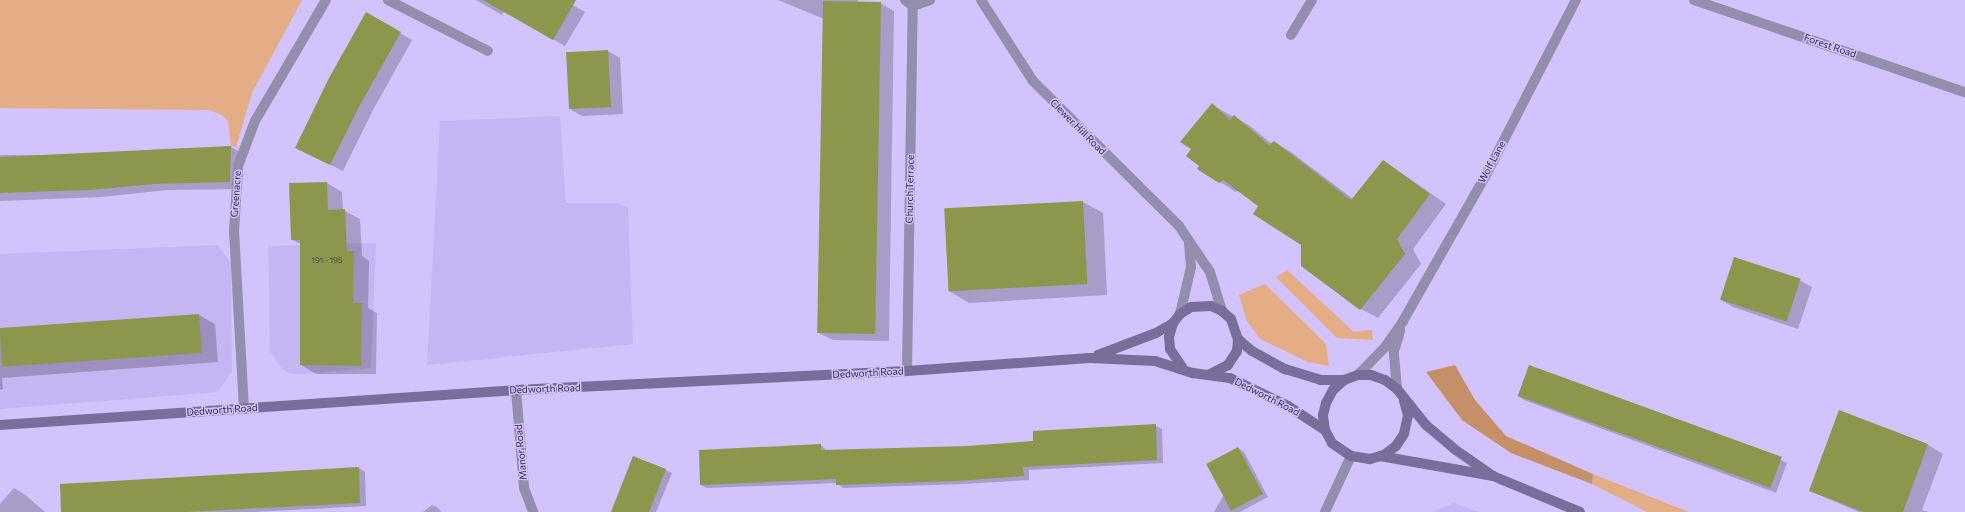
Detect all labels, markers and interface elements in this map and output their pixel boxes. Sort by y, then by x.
street label: Forest Road [1802,31,1858,61]
street label: Clewer Hill Road [1048,97,1108,157]
street label: Wolf Lane [1476,139,1508,185]
street label: Church Terrace [903,154,917,224]
street label: Greenacre [228,170,244,218]
house number: 191 - 195 [311,256,343,266]
street label: Dedworth Road [832,365,904,381]
street label: Dedworth Road [1233,375,1301,419]
street label: Dedworth Road [509,382,581,396]
street label: Dedworth Road [186,402,258,418]
street label: Manor Road [513,424,529,480]

